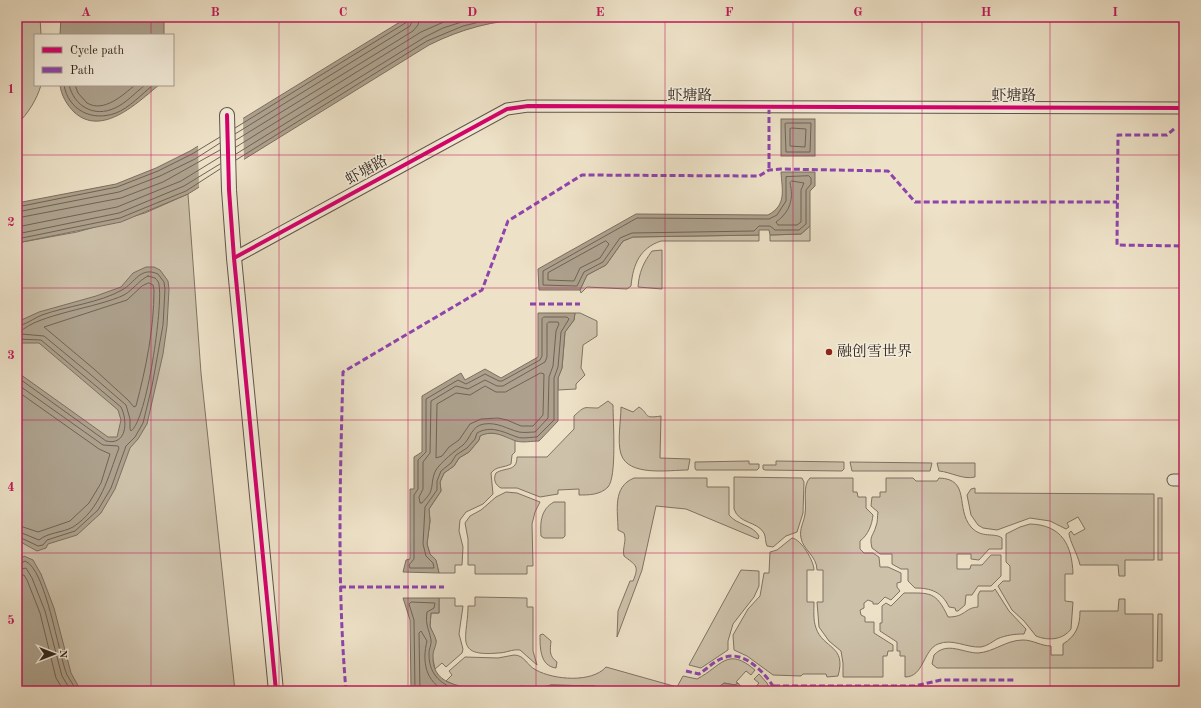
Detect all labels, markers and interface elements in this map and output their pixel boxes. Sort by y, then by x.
text: A [81,6,91,19]
text: B [210,6,220,19]
text: C [339,6,347,19]
text: D [467,6,477,19]
text: E [596,6,605,19]
text: F [725,6,734,19]
text: G [853,6,863,19]
text: H [981,6,992,19]
text: I [1112,6,1118,19]
legend [34,34,174,86]
text: Cycle path [70,45,125,57]
text: Path [70,65,95,77]
text: 1 [7,83,15,96]
street label: 虾塘路 [667,87,713,104]
street label: 虾塘路 [991,87,1037,104]
street label: 虾塘路 [343,152,390,188]
text: 2 [7,216,15,229]
place label: 融创雪世界 [837,343,912,360]
marker: 融创雪世界 [824,347,834,357]
text: 3 [7,349,15,362]
text: 4 [7,481,15,494]
text: 5 [7,614,15,627]
north arrow [34,634,74,674]
text: N [57,650,68,659]

